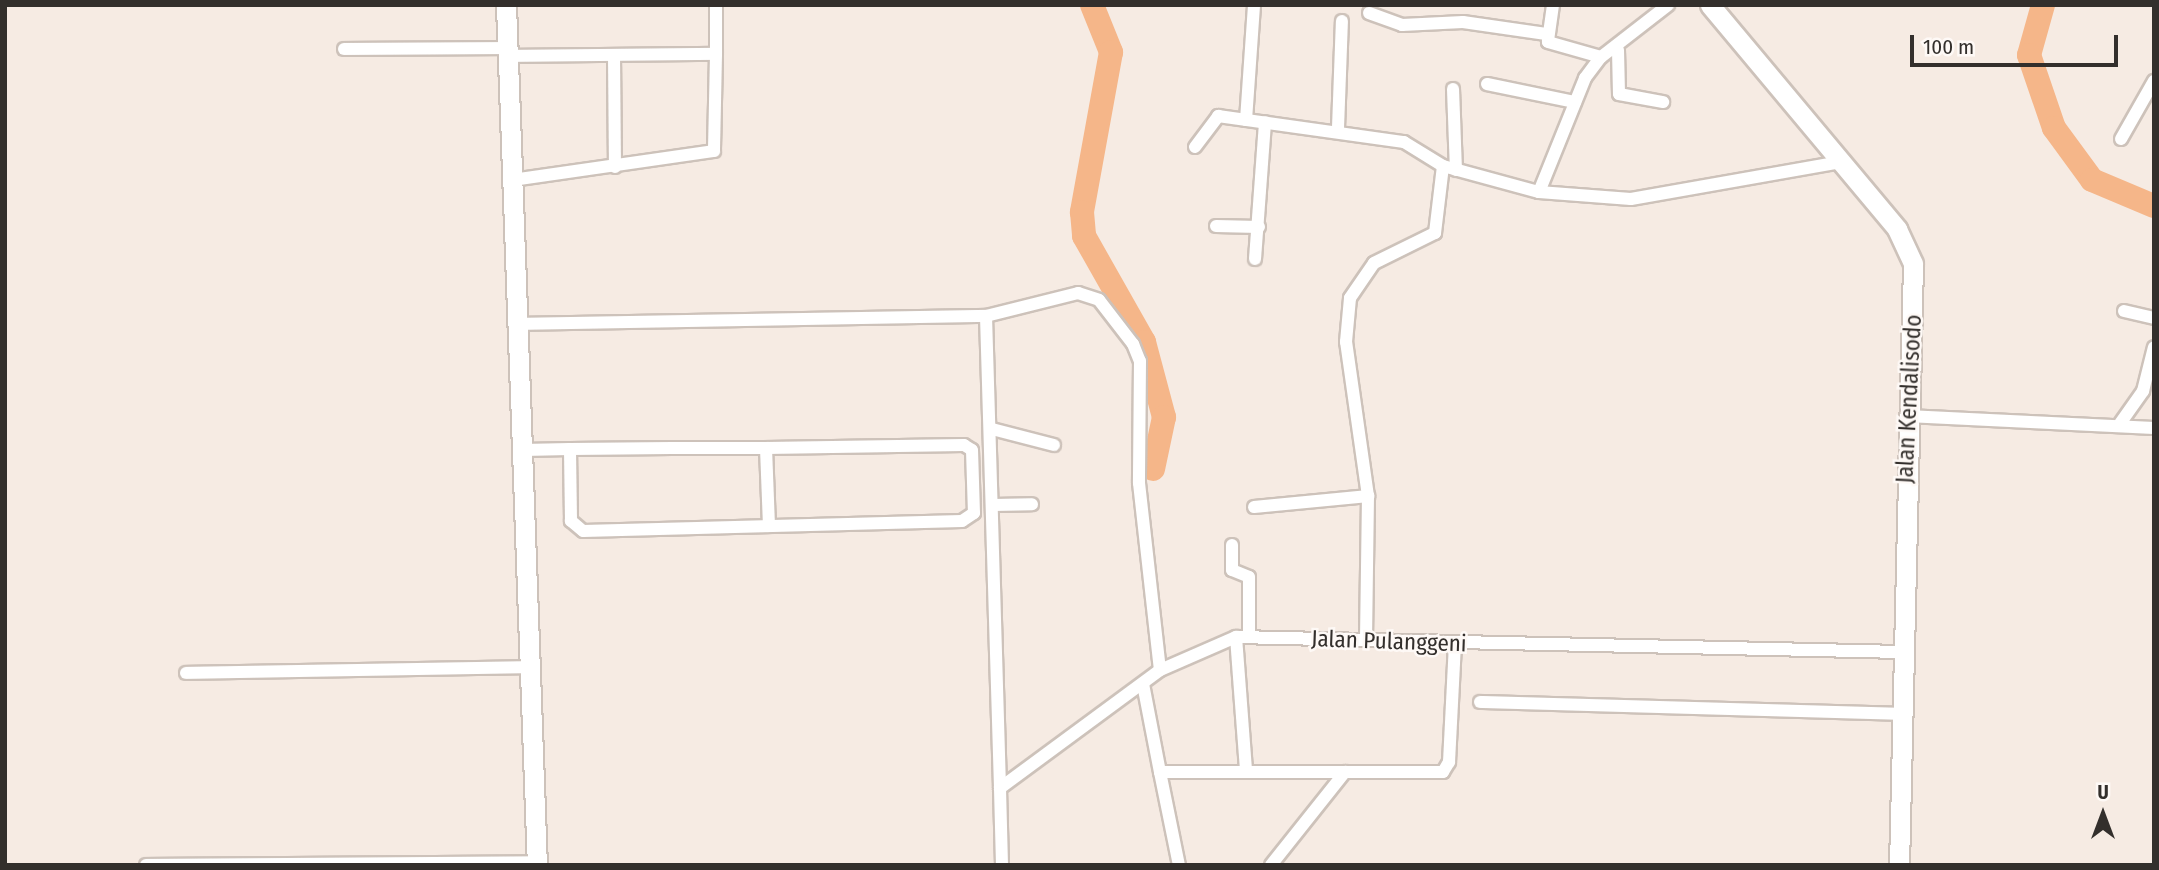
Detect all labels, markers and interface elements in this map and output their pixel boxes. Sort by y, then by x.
scale bar [1914,21,2122,65]
text: 100 m [1923,34,1974,60]
street label: Jalan Kendalisodo [1891,314,1927,484]
street label: Jalan Pulanggeni [1311,624,1467,658]
north arrow [2068,779,2138,849]
text: U [2097,781,2109,804]

